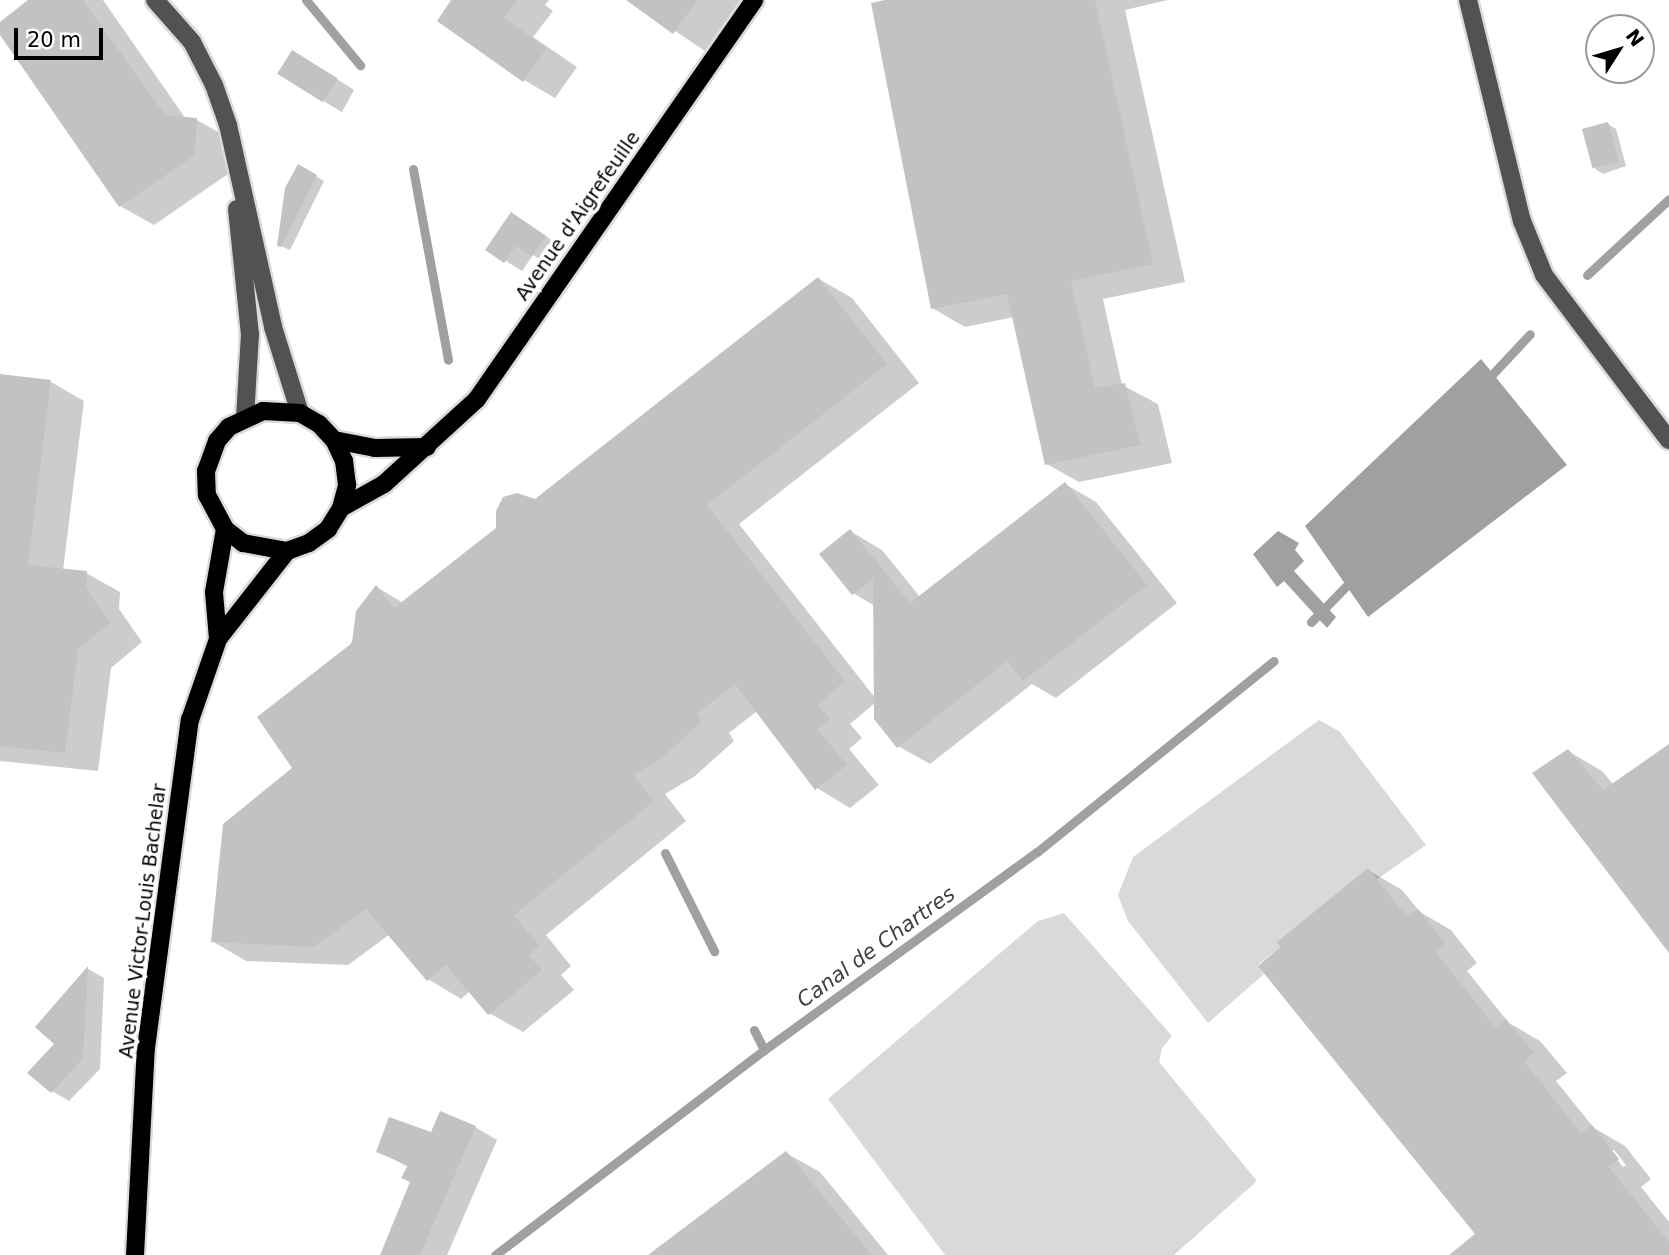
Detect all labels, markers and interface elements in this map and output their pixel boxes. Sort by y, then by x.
scale bar [18,14,107,58]
north arrow [1585,14,1655,84]
text: N [1622,25,1649,51]
text: 20 m [27,28,81,52]
street label: Avenue d'Aigrefeuille [511,127,645,305]
street label: Avenue Victor-Louis Bachelar [115,783,171,1059]
water label: Canal de Chartres [792,881,960,1013]

